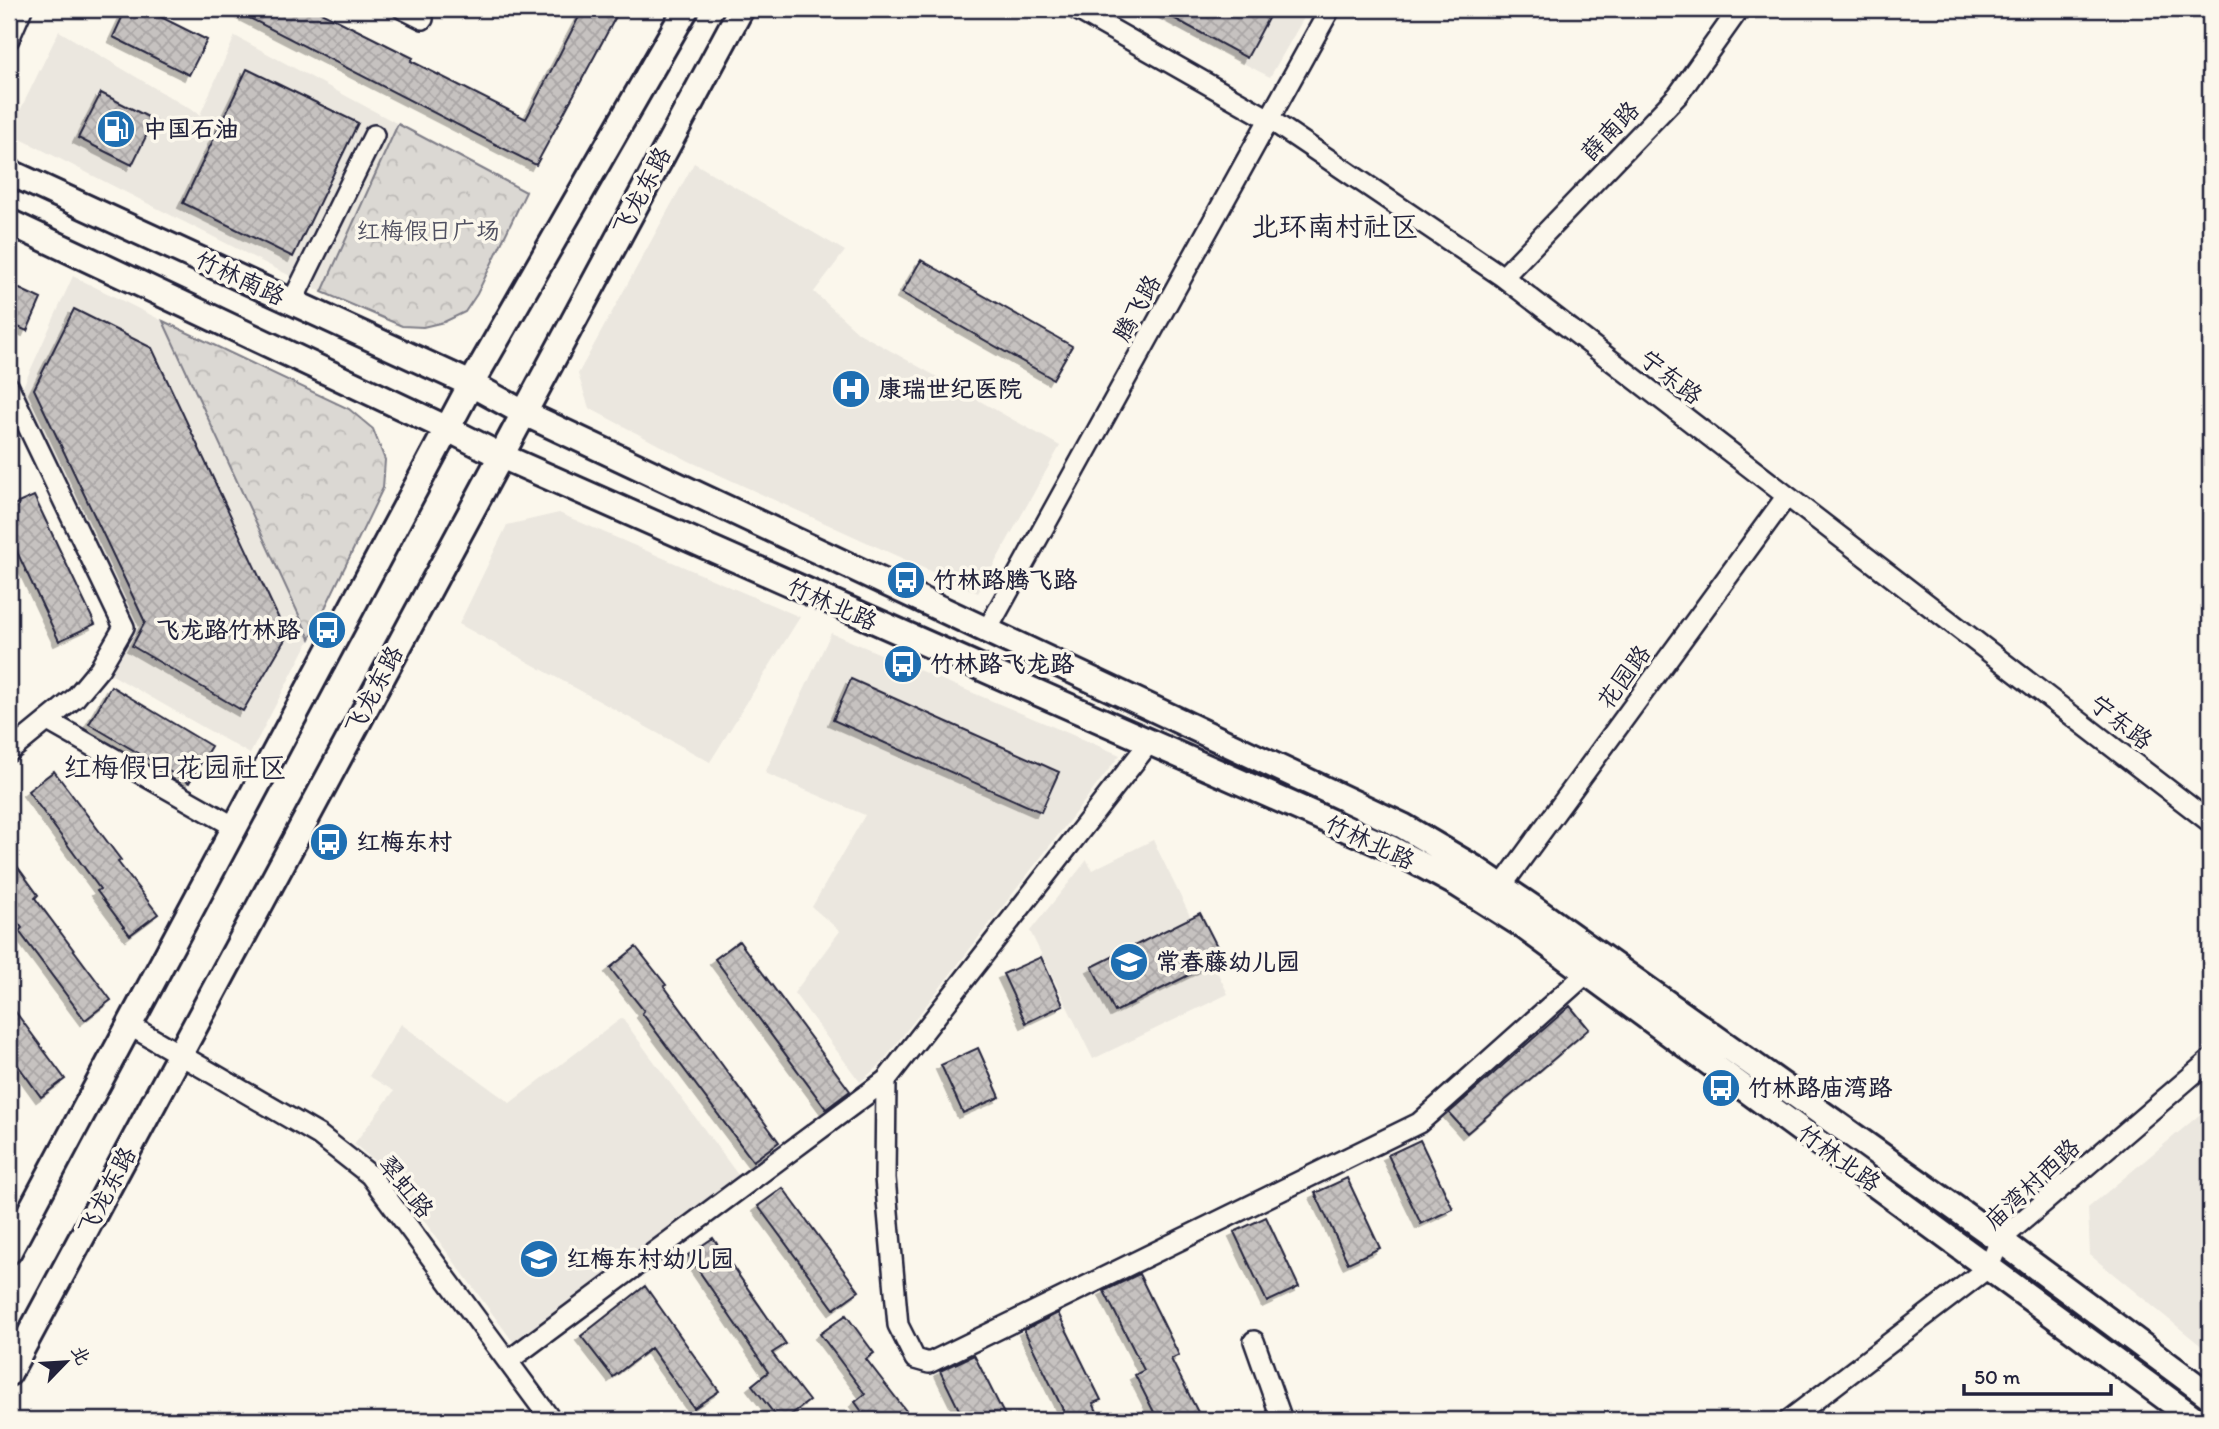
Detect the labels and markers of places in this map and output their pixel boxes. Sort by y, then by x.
fuel station icon: 中国石油 [95,108,137,150]
place label: 中国石油 [143,114,239,143]
hospital icon: 康瑞世纪医院 [830,368,872,410]
place label: 康瑞世纪医院 [878,374,1022,403]
bus stop icon: 竹林路腾飞路 [885,559,927,601]
place label: 竹林路腾飞路 [933,565,1078,594]
bus stop icon: 飞龙路竹林路 [306,609,348,651]
place label: 飞龙路竹林路 [156,615,301,644]
bus stop icon: 竹林路飞龙路 [882,643,924,685]
place label: 竹林路飞龙路 [930,649,1075,678]
bus stop icon: 红梅东村 [308,821,350,863]
place label: 红梅东村 [356,827,452,856]
school or university icon: 常春藤幼儿园 [1108,941,1150,983]
place label: 常春藤幼儿园 [1156,947,1300,976]
bus stop icon: 竹林路庙湾路 [1700,1067,1742,1109]
place label: 竹林路庙湾路 [1748,1073,1893,1102]
school or university icon: 红梅东村幼儿园 [518,1238,560,1280]
place label: 红梅东村幼儿园 [566,1244,734,1273]

